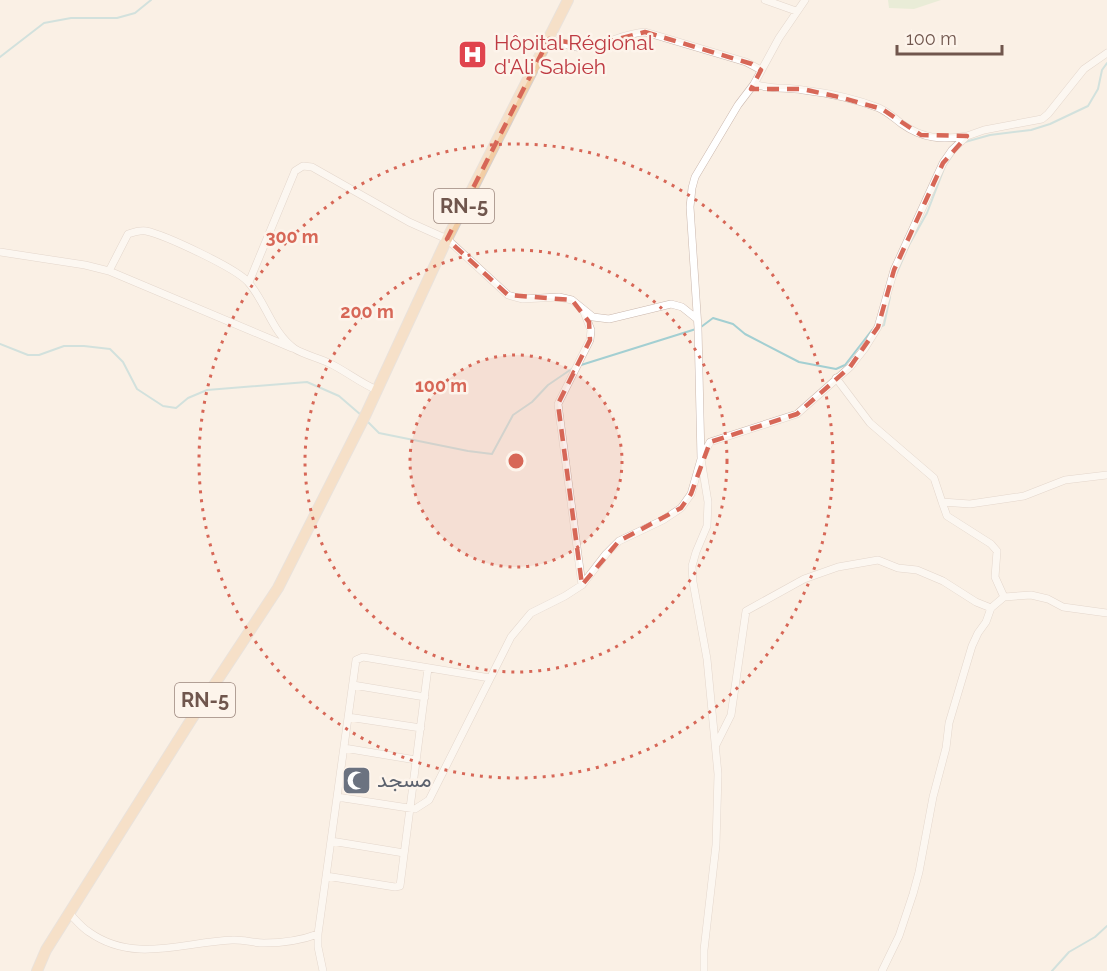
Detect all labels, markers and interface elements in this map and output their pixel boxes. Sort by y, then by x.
scale bar [897,18,1002,56]
text: 100 m [906,28,957,49]
place label: Hôpital Régional d'Ali Sabieh [494,30,654,79]
hospital icon: Hôpital Régional d'Ali Sabieh [457,39,489,71]
road number: RN-5 [434,189,494,223]
text: 300 m [265,226,319,247]
text: 200 m [340,301,394,322]
text: 100 m [415,375,467,396]
centre of rings [506,451,526,471]
road number: RN-5 [175,683,235,717]
mosque icon: مسجد [340,764,372,796]
place label: مسجد [377,767,431,792]

